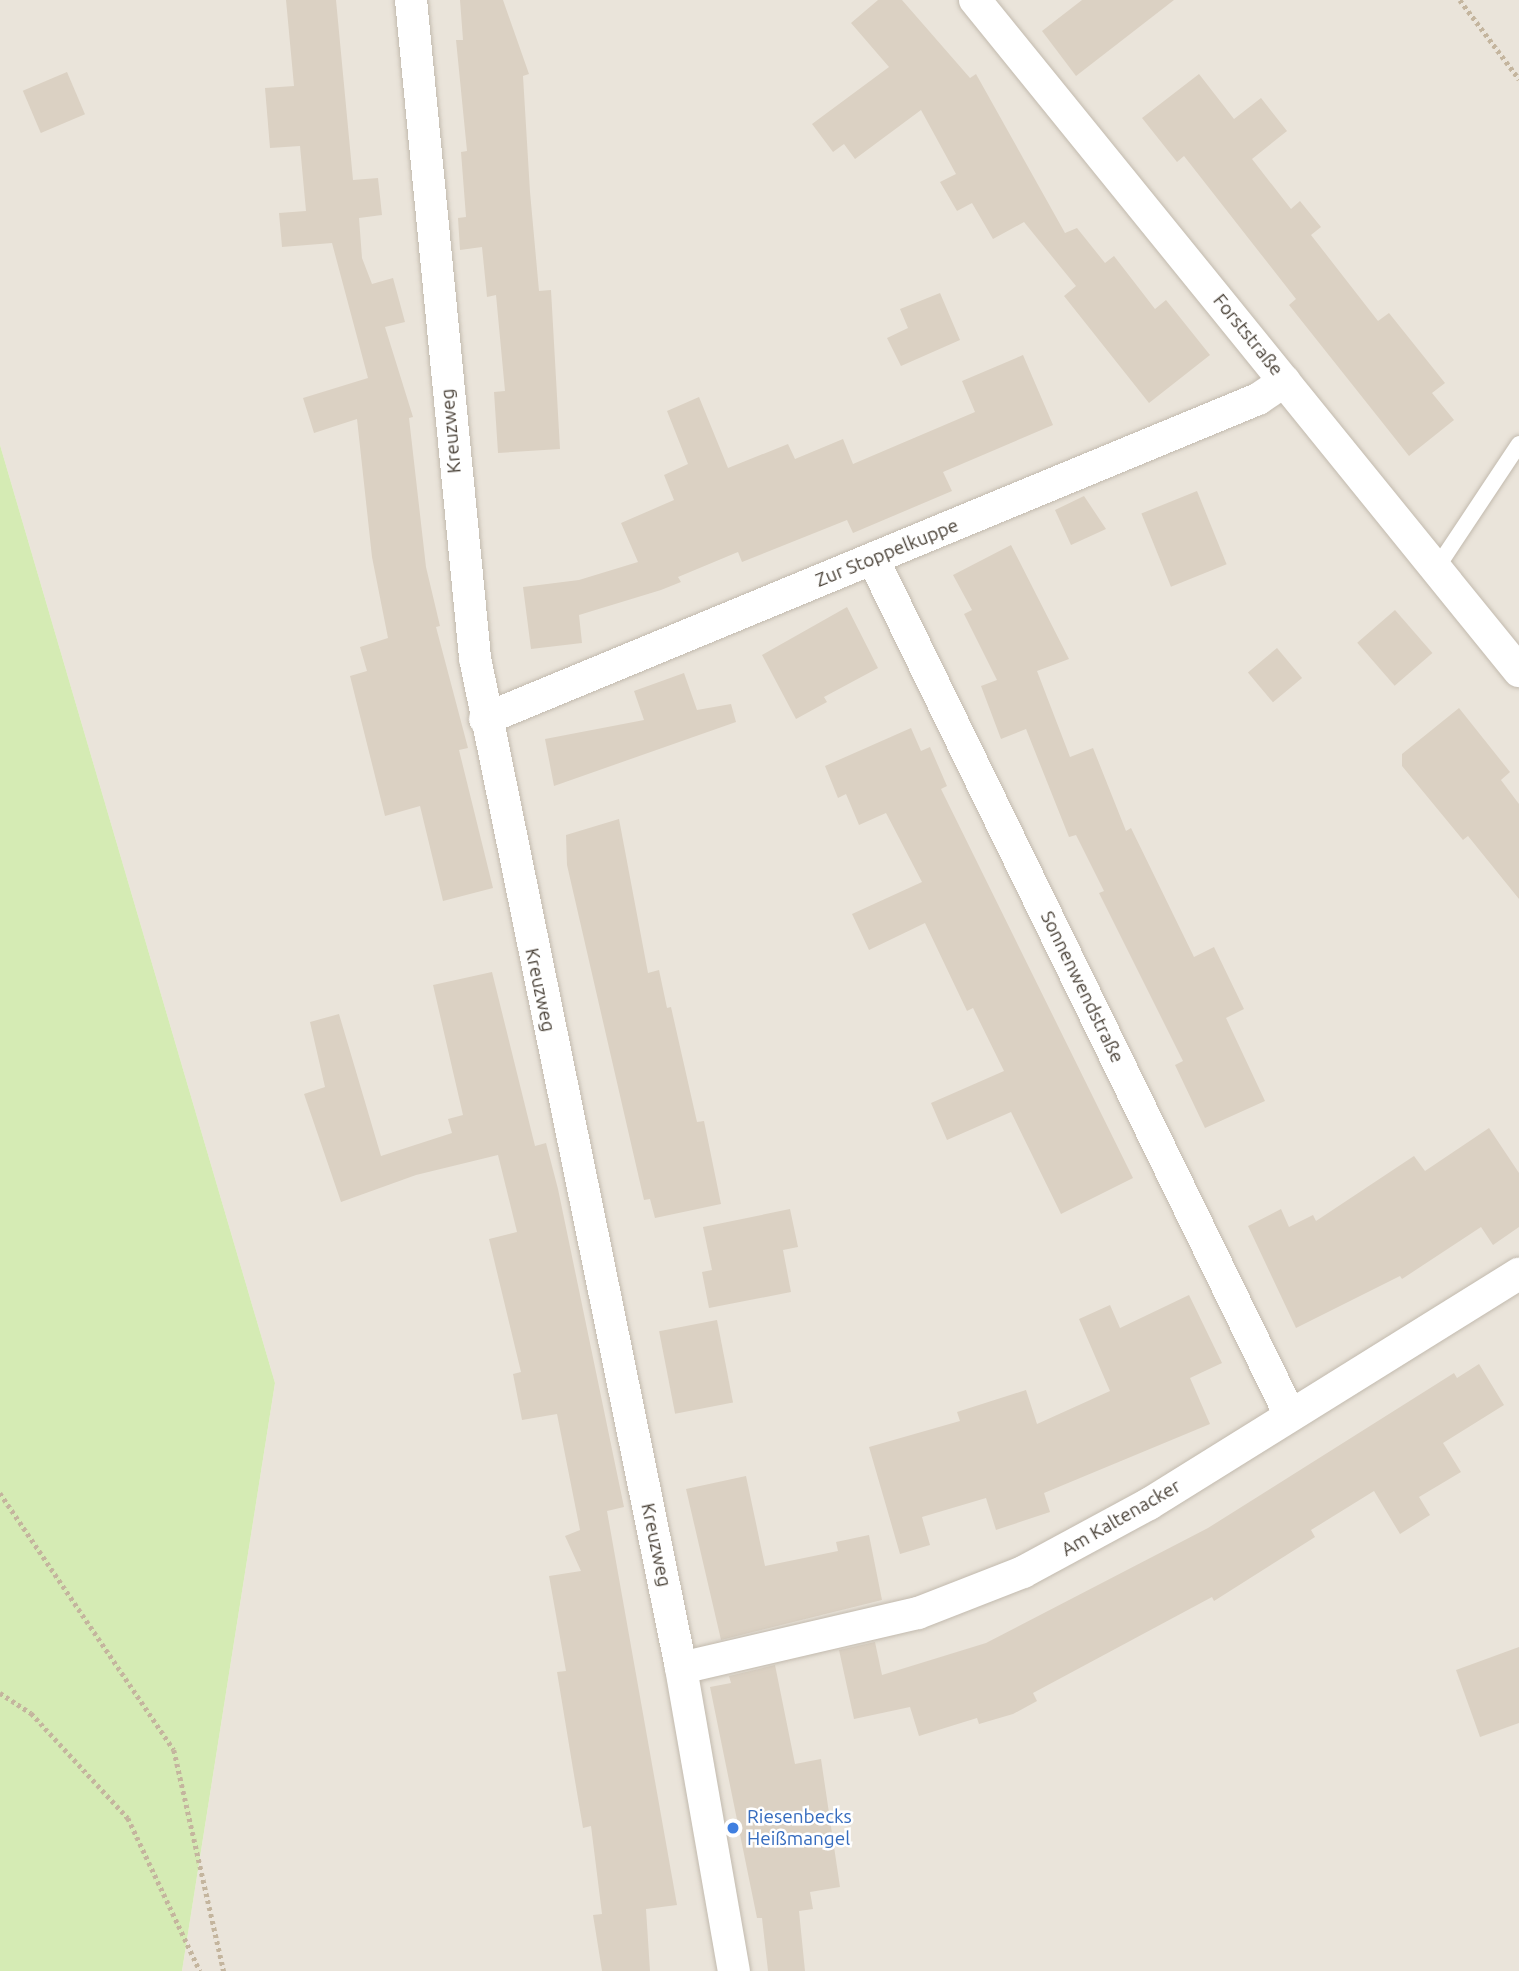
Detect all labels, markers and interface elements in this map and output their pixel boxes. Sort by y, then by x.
street label: Forststraße [1208,290,1288,380]
street label: Kreuzweg [436,388,466,474]
street label: Zur Stoppelkuppe [812,514,962,592]
street label: Sonnenwendstraße [1035,907,1129,1067]
street label: Kreuzweg [520,946,560,1034]
street label: Am Kaltenacker [1057,1475,1185,1561]
street label: Kreuzweg [636,1501,676,1589]
place label: Riesenbecks Heißmangel [747,1806,852,1850]
marker: Riesenbecks Heißmangel [725,1820,741,1836]

